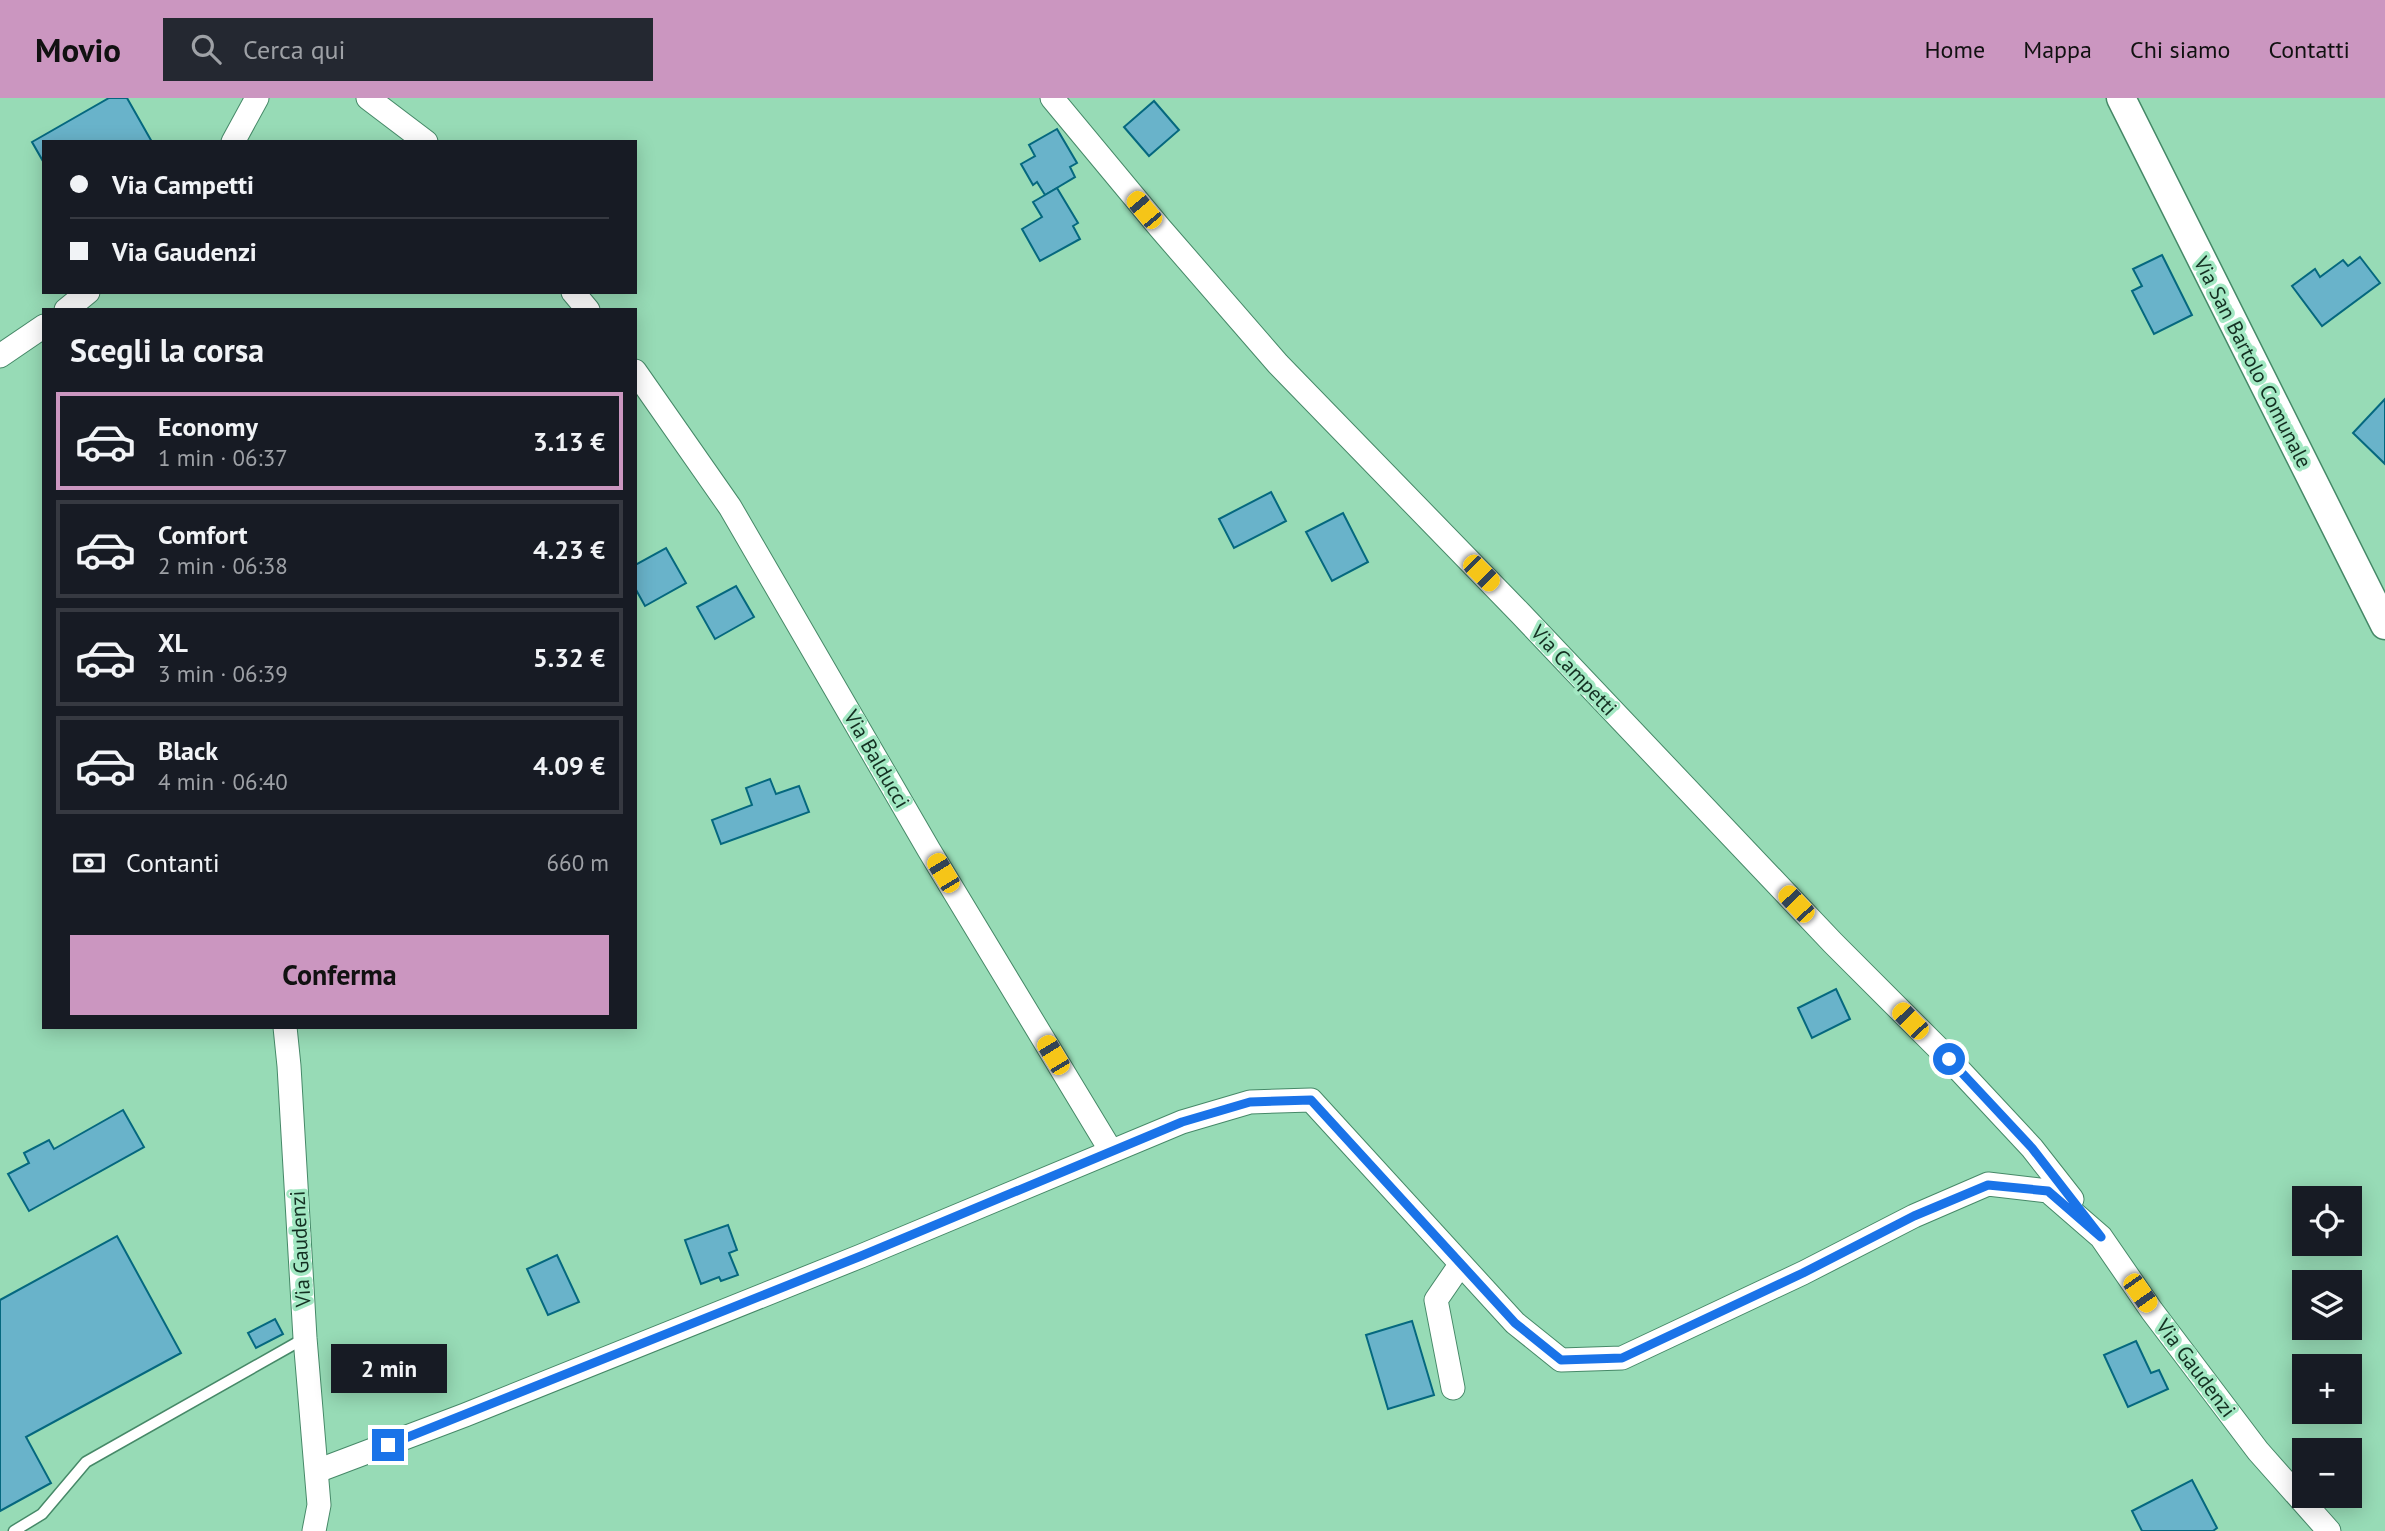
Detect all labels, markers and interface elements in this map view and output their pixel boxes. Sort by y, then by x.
search box [163,18,653,81]
text: Movio [35,28,121,71]
icon: search [187,30,225,68]
text: Cerca qui [243,33,346,66]
text: Home [1924,34,1985,65]
text: Mappa [2023,34,2092,65]
text: Chi siamo [2130,34,2230,65]
text: Contatti [2268,34,2350,65]
text: Via Campetti [112,168,254,201]
car [1123,187,1166,233]
text: Via Gaudenzi [112,235,257,268]
street label: Via San Bartolo Comunale [2188,251,2318,472]
text: Scegli la corsa [70,329,264,371]
icon: car [74,410,137,473]
text: Economy [158,410,258,443]
text: 3.13 € [533,425,605,458]
text: 1 min · 06:37 [158,443,288,472]
icon: car [74,518,137,581]
text: Comfort [158,518,248,551]
text: 4.23 € [533,533,605,566]
text: 2 min · 06:38 [158,551,288,580]
car [1459,551,1504,595]
street label: Via Campetti [1524,618,1623,721]
icon: car [74,626,137,689]
text: XL [158,626,188,659]
text: 5.32 € [533,641,605,674]
text: 3 min · 06:39 [158,659,288,688]
street label: Via Balducci [838,704,916,813]
icon: car [74,734,137,797]
text: Black [158,734,218,767]
text: 4.09 € [533,749,605,782]
text: 4 min · 06:40 [158,767,288,796]
icon: cash [70,844,108,882]
text: Contanti [126,846,220,879]
text: 660 m [547,848,609,877]
car [924,850,963,896]
car [1774,881,1819,927]
button: Conferma [70,935,609,1015]
car [1888,999,1933,1043]
car [1034,1032,1073,1078]
route start [1933,1043,1965,1075]
map controls [2292,1186,2362,1508]
button: locate [2292,1186,2362,1256]
street label: Via Gaudenzi [283,1190,317,1309]
car [2120,1270,2161,1316]
button: layers [2292,1270,2362,1340]
street label: Via Gaudenzi [2150,1313,2242,1423]
callout: 2 min [330,1344,446,1392]
text: 2 min [361,1354,417,1383]
button: + [2292,1354,2362,1424]
route end [372,1429,404,1461]
button: − [2292,1438,2362,1508]

